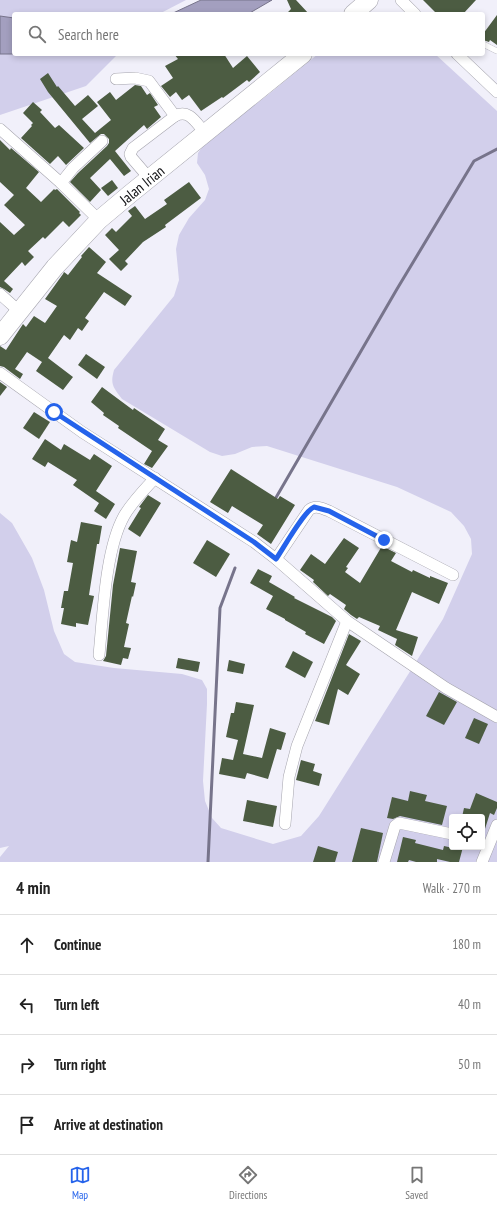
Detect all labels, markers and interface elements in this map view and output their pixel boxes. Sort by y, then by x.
search box [12,12,485,56]
icon: search [26,23,48,45]
text: Search here [58,25,119,44]
street label: Jalan Irian [114,161,168,209]
route start [45,403,63,421]
route end [375,531,393,549]
map controls [449,814,485,850]
button: locate [449,814,485,850]
text: 4 min [16,877,50,899]
text: Walk · 270 m [423,880,481,897]
icon: ahead [16,934,38,956]
text: Continue [54,935,101,954]
text: 180 m [452,936,481,953]
icon: left [16,994,38,1016]
text: Turn left [54,995,99,1014]
text: 40 m [458,996,481,1013]
icon: right [16,1054,38,1076]
text: Turn right [54,1055,106,1074]
text: 50 m [458,1056,481,1073]
icon: arrive [16,1114,38,1136]
text: Arrive at destination [54,1115,163,1134]
tab: Map [69,1164,91,1202]
tab: Directions [229,1164,267,1202]
tab: Saved [405,1164,428,1202]

